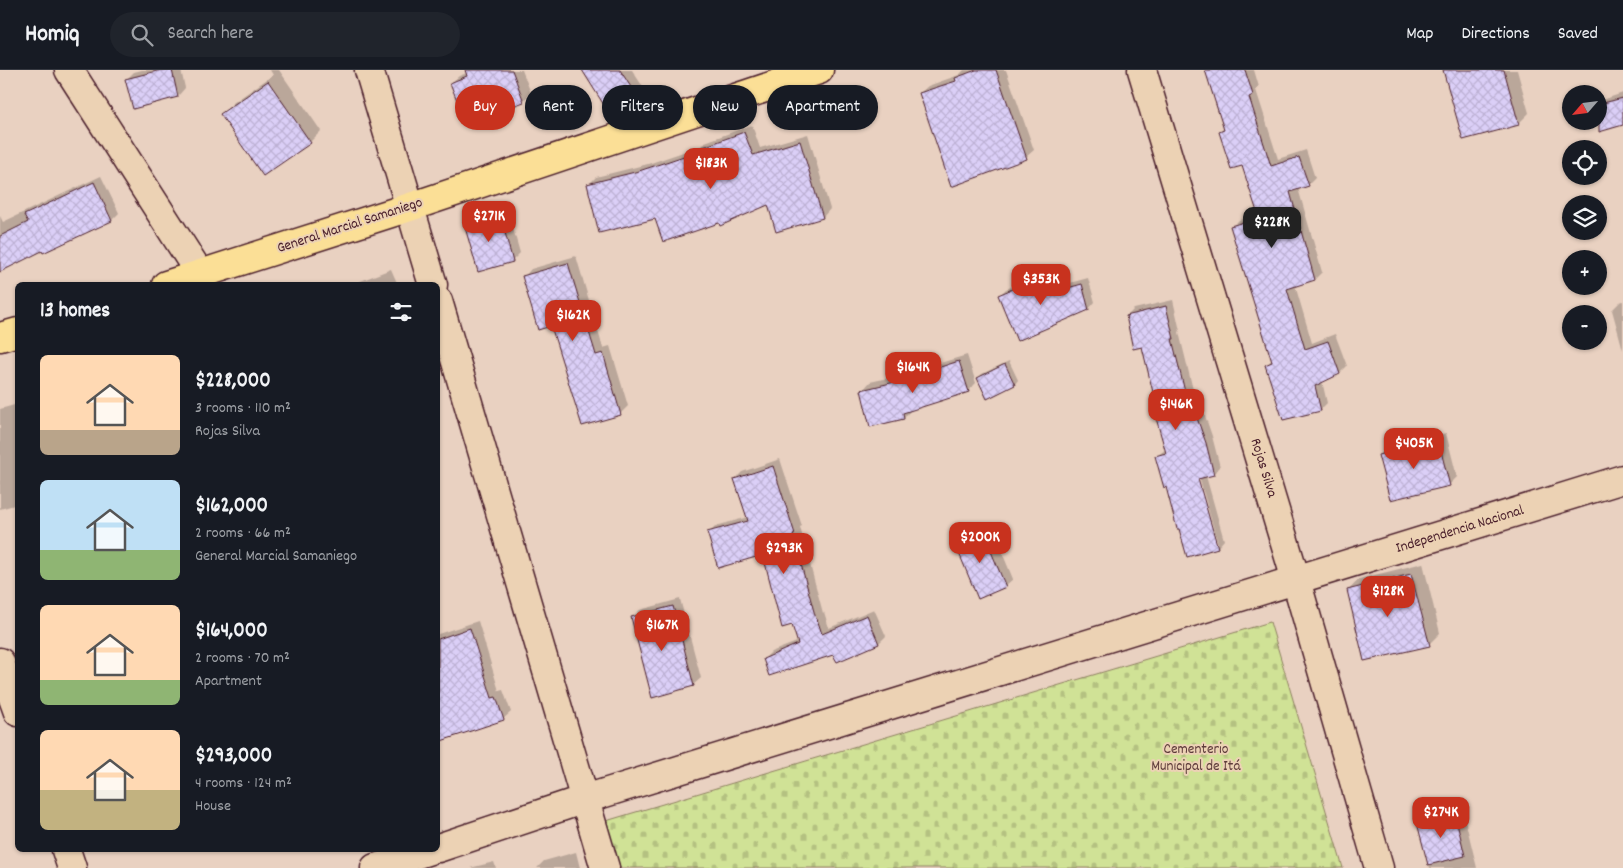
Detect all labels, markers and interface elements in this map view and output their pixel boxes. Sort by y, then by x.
search box [110,12,460,57]
text: Homiq [25,18,80,52]
icon: search [128,21,156,49]
text: Search here [168,21,253,48]
text: Map [1406,22,1433,47]
text: Directions [1461,22,1530,47]
text: Saved [1558,22,1598,47]
chip: Buy [455,85,515,130]
chip: Rent [525,85,592,130]
chip: Filters [602,85,683,130]
chip: New [693,85,757,130]
chip: Apartment [767,85,878,130]
north arrow [1562,85,1608,130]
map controls [1562,85,1607,350]
button: locate [1562,140,1607,185]
pin: $183K [676,148,746,190]
text: $183K [695,152,727,175]
street label: General Marcial Samaniego [274,192,426,260]
button: layers [1562,195,1607,240]
pin: $271K [454,200,524,243]
text: $271K [473,205,505,228]
pin: $228K [1237,206,1307,249]
text: $228K [1254,211,1290,234]
button: + [1562,250,1607,295]
pin: $353K [1006,264,1076,306]
text: $353K [1022,268,1060,291]
text: 13 homes [40,297,110,327]
icon: filters [387,298,415,326]
pin: $162K [538,300,608,342]
text: $162K [556,304,590,327]
button: − [1562,305,1607,350]
pin: $164K [878,352,948,394]
text: $164K [896,356,930,379]
text: $228,000 [195,367,271,397]
icon: home [80,375,140,435]
pin: $146K [1141,388,1211,431]
text: $146K [1159,393,1193,416]
text: 3 rooms · 110 m² [195,397,291,420]
text: Rojas Silva [195,420,260,443]
pin: $405K [1379,428,1449,470]
text: $405K [1395,432,1433,455]
street label: Rojas Silva [1244,436,1283,501]
text: $162,000 [195,492,268,522]
icon: home [80,500,140,560]
street label: Independencia Nacional [1393,500,1527,560]
text: 2 rooms · 66 m² [195,522,291,545]
pin: $200K [945,522,1015,564]
text: $200K [960,526,1000,549]
pin: $293K [749,532,819,575]
text: $293K [766,537,802,560]
text: General Marcial Samaniego [195,545,357,568]
pin: $128K [1353,576,1423,618]
text: $128K [1372,580,1404,603]
pin: $167K [627,610,697,652]
text: $167K [646,614,678,637]
text: $164,000 [195,617,268,647]
icon: home [80,625,140,685]
text: 2 rooms · 70 m² [195,647,290,670]
text: Apartment [195,670,262,693]
park label: Cementerio Municipal de Itá [1151,739,1241,778]
text: $293,000 [195,742,272,772]
icon: home [80,750,140,810]
text: 4 rooms · 124 m² [195,772,292,795]
text: House [195,795,231,818]
pin: $274K [1406,796,1476,839]
text: $274K [1423,801,1459,824]

